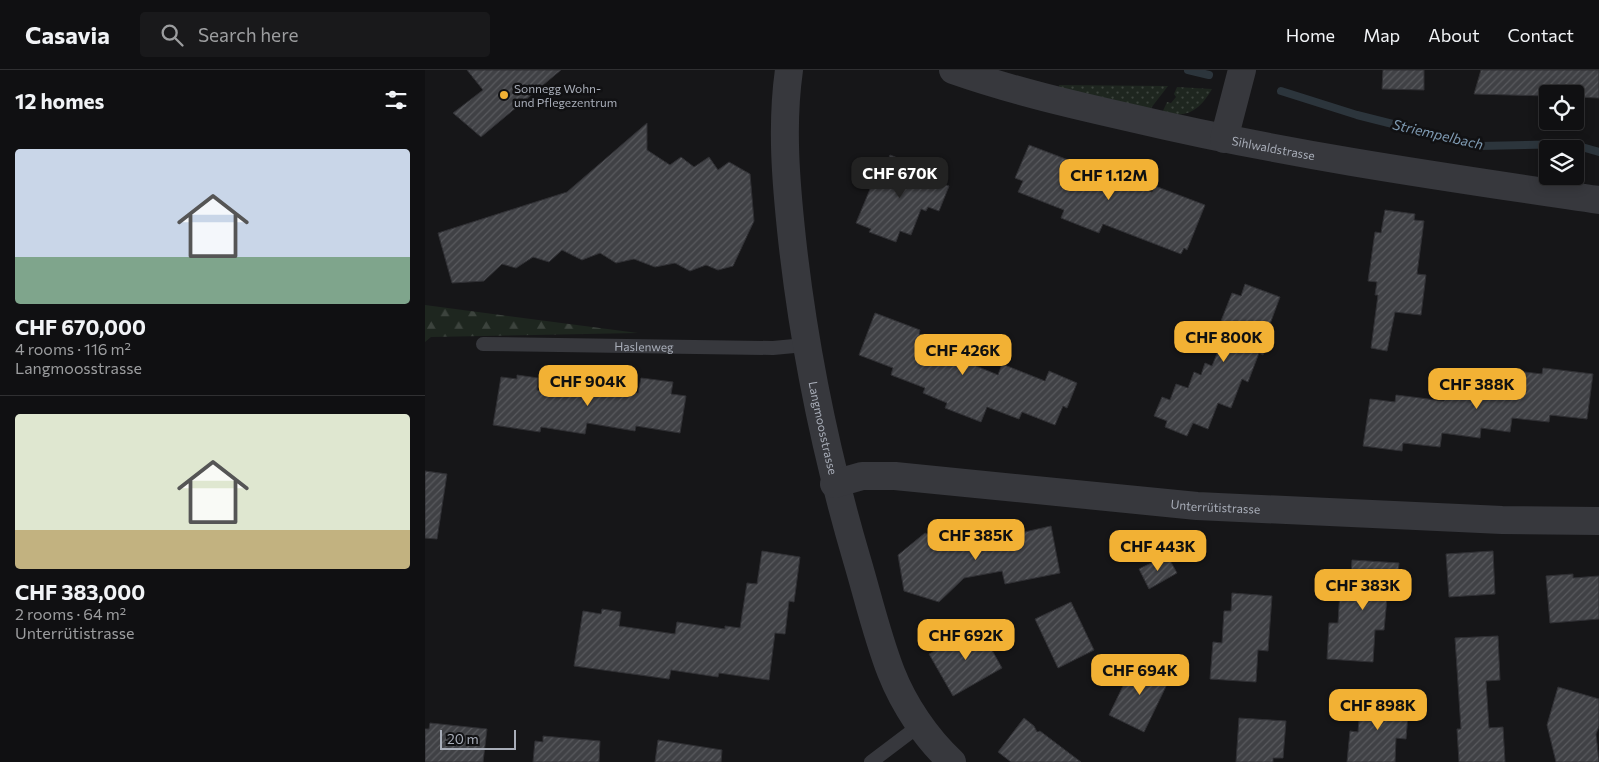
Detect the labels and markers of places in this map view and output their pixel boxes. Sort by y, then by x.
place label: Sonnegg Wohn- und Pflegezentrum [514,81,617,109]
marker: Sonnegg Wohn- und Pflegezentrum [498,89,510,101]
pin: CHF 670K [848,156,952,199]
pin: CHF 1.12M [1052,158,1166,201]
pin: CHF 800K [1172,320,1276,363]
pin: CHF 426K [911,334,1015,376]
pin: CHF 904K [536,364,640,407]
pin: CHF 388K [1425,368,1529,410]
pin: CHF 385K [924,518,1028,561]
pin: CHF 443K [1106,530,1210,572]
pin: CHF 383K [1311,568,1415,611]
pin: CHF 692K [914,618,1018,661]
pin: CHF 694K [1088,654,1192,696]
pin: CHF 898K [1326,688,1430,731]

